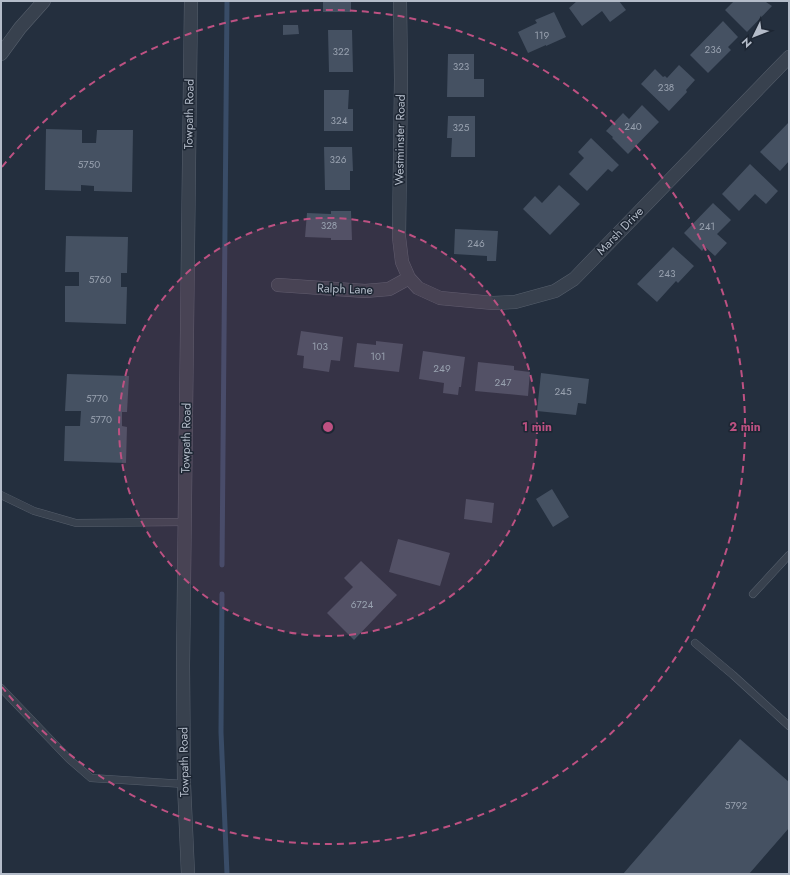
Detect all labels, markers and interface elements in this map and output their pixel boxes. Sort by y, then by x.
north arrow [734,16,774,56]
house number: 119 [535,28,550,43]
text: N [738,34,756,51]
house number: 236 [705,42,722,57]
house number: 322 [333,44,350,59]
house number: 323 [453,59,470,74]
street label: Towpath Road [179,79,199,149]
house number: 238 [658,80,674,95]
street label: Westminster Road [390,94,410,186]
house number: 324 [331,113,348,128]
house number: 240 [624,119,642,134]
house number: 325 [453,120,470,135]
house number: 326 [330,152,347,167]
house number: 5750 [78,157,100,172]
street label: Marsh Drive [592,203,648,259]
house number: 328 [321,218,337,233]
house number: 241 [699,219,715,234]
house number: 246 [467,236,485,251]
house number: 243 [659,266,676,281]
house number: 5760 [89,272,111,287]
street label: Ralph Lane [317,279,373,299]
house number: 103 [312,339,329,354]
house number: 101 [371,349,386,364]
house number: 249 [433,361,451,376]
house number: 247 [495,375,512,390]
house number: 245 [554,384,572,399]
house number: 5770 [86,391,108,406]
street label: Towpath Road [176,403,196,473]
house number: 5770 [90,412,112,427]
text: 1 min [522,418,552,436]
text: 2 min [729,418,761,436]
centre of rings [321,420,335,434]
house number: 6724 [351,597,373,612]
street label: Towpath Road [174,727,194,797]
house number: 5792 [725,798,747,813]

